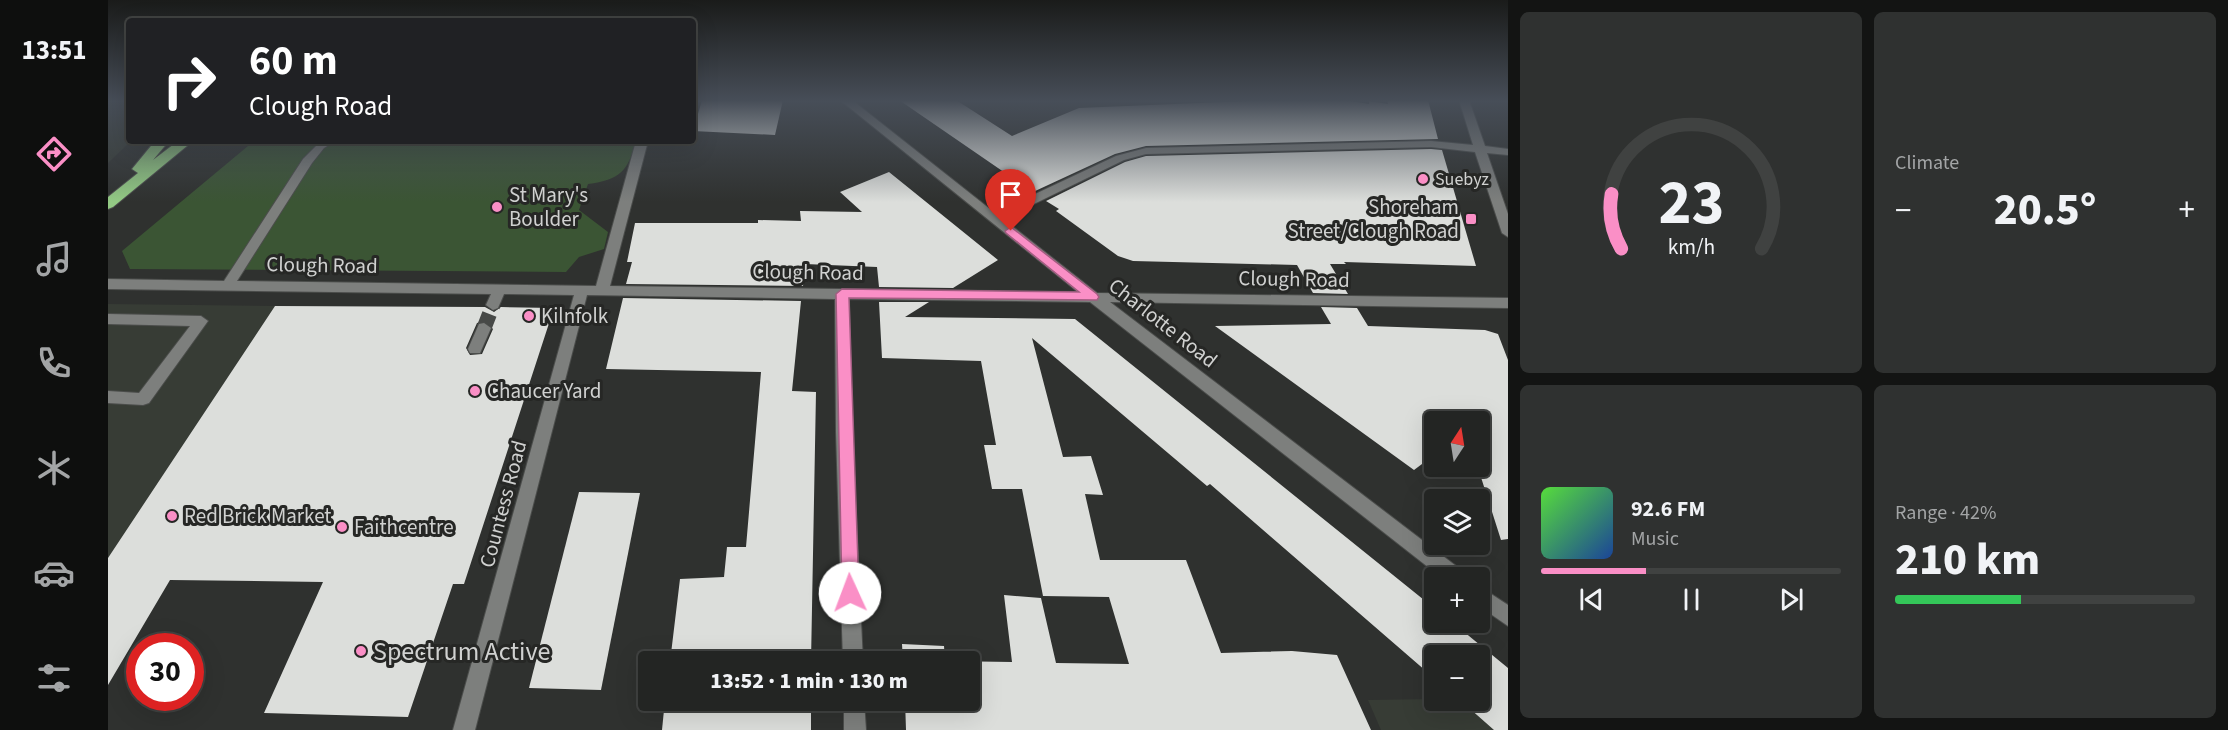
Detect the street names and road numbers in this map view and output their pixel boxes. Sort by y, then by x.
street label: Clough Road [266,249,378,281]
street label: Clough Road [752,256,864,288]
street label: Clough Road [1238,263,1350,295]
street label: Charlotte Road [1102,271,1224,375]
street label: Countess Road [472,437,534,571]

